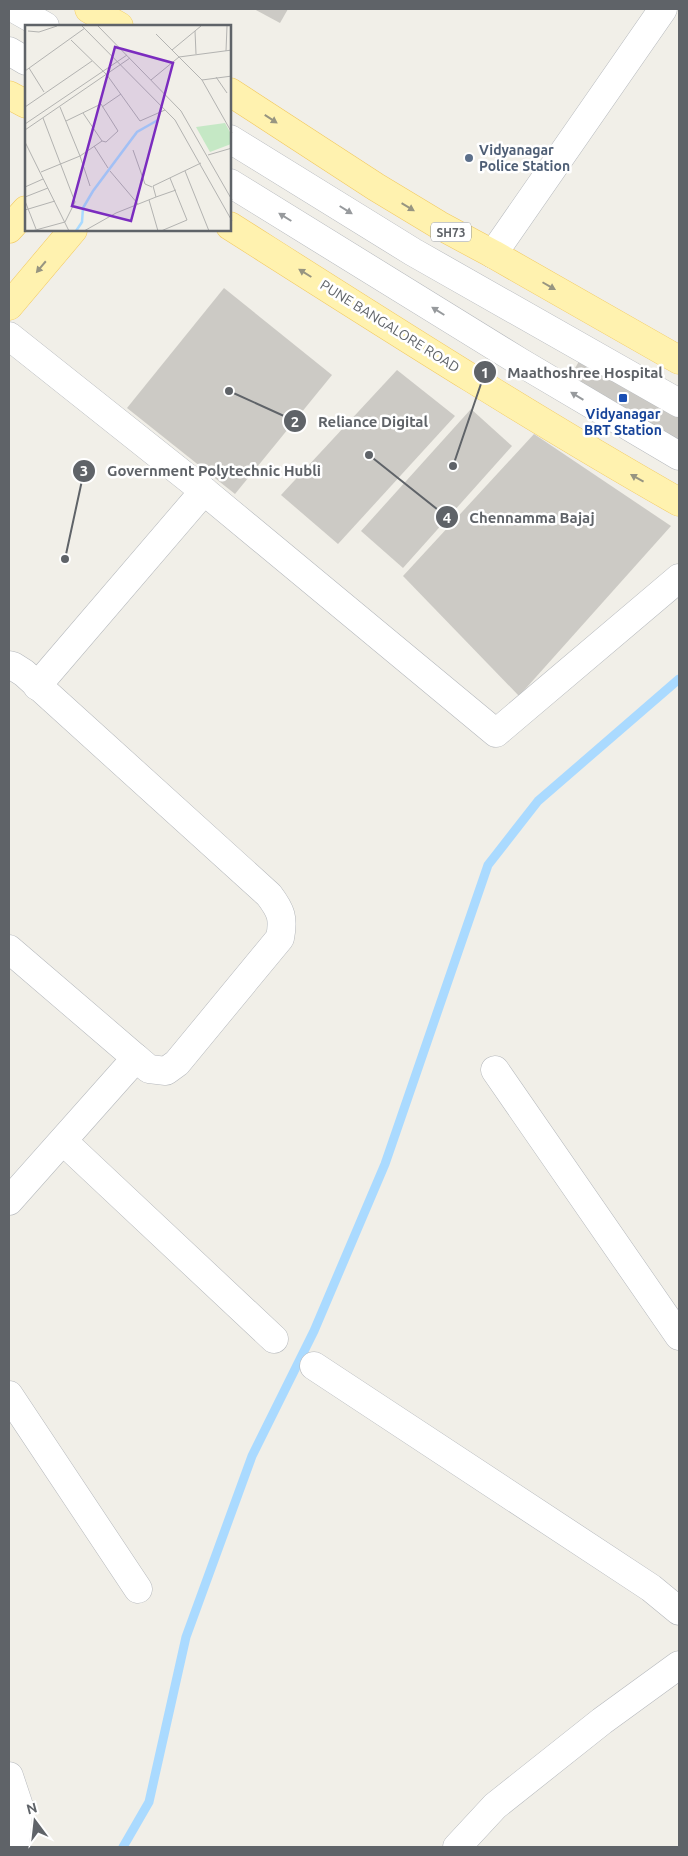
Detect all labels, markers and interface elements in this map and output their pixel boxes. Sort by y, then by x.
inset map [25,25,231,231]
one-way arrow [264,114,278,123]
place label: Vidyanagar Police Station [479,142,570,174]
marker: Vidyanagar Police Station [463,152,475,164]
one-way arrow [401,202,414,211]
one-way arrow [339,206,352,215]
one-way arrow [278,213,291,222]
road number: SH73 [431,222,471,242]
one-way arrow [36,261,47,274]
one-way arrow [298,269,311,278]
street label: PUNE BANGALORE ROAD [317,277,463,376]
one-way arrow [543,281,556,290]
one-way arrow [432,307,445,316]
callout: Maathoshree Hospital [472,357,673,387]
text: 1 [481,364,489,381]
text: Maathoshree Hospital [507,364,663,381]
one-way arrow [570,392,583,401]
marker: Vidyanagar BRT Station [617,392,629,404]
callout: Reliance Digital [283,406,438,436]
place label: Vidyanagar BRT Station [584,406,662,438]
text: 2 [291,413,299,430]
text: Reliance Digital [318,413,429,430]
callout: Government Polytechnic Hubli [72,456,331,486]
text: 3 [80,462,88,479]
text: Government Polytechnic Hubli [107,462,321,479]
one-way arrow [630,473,643,482]
callout: Chennamma Bajaj [434,502,604,532]
text: 4 [443,509,451,526]
text: Chennamma Bajaj [469,509,595,526]
north arrow [10,1796,60,1846]
text: N [25,1799,39,1818]

